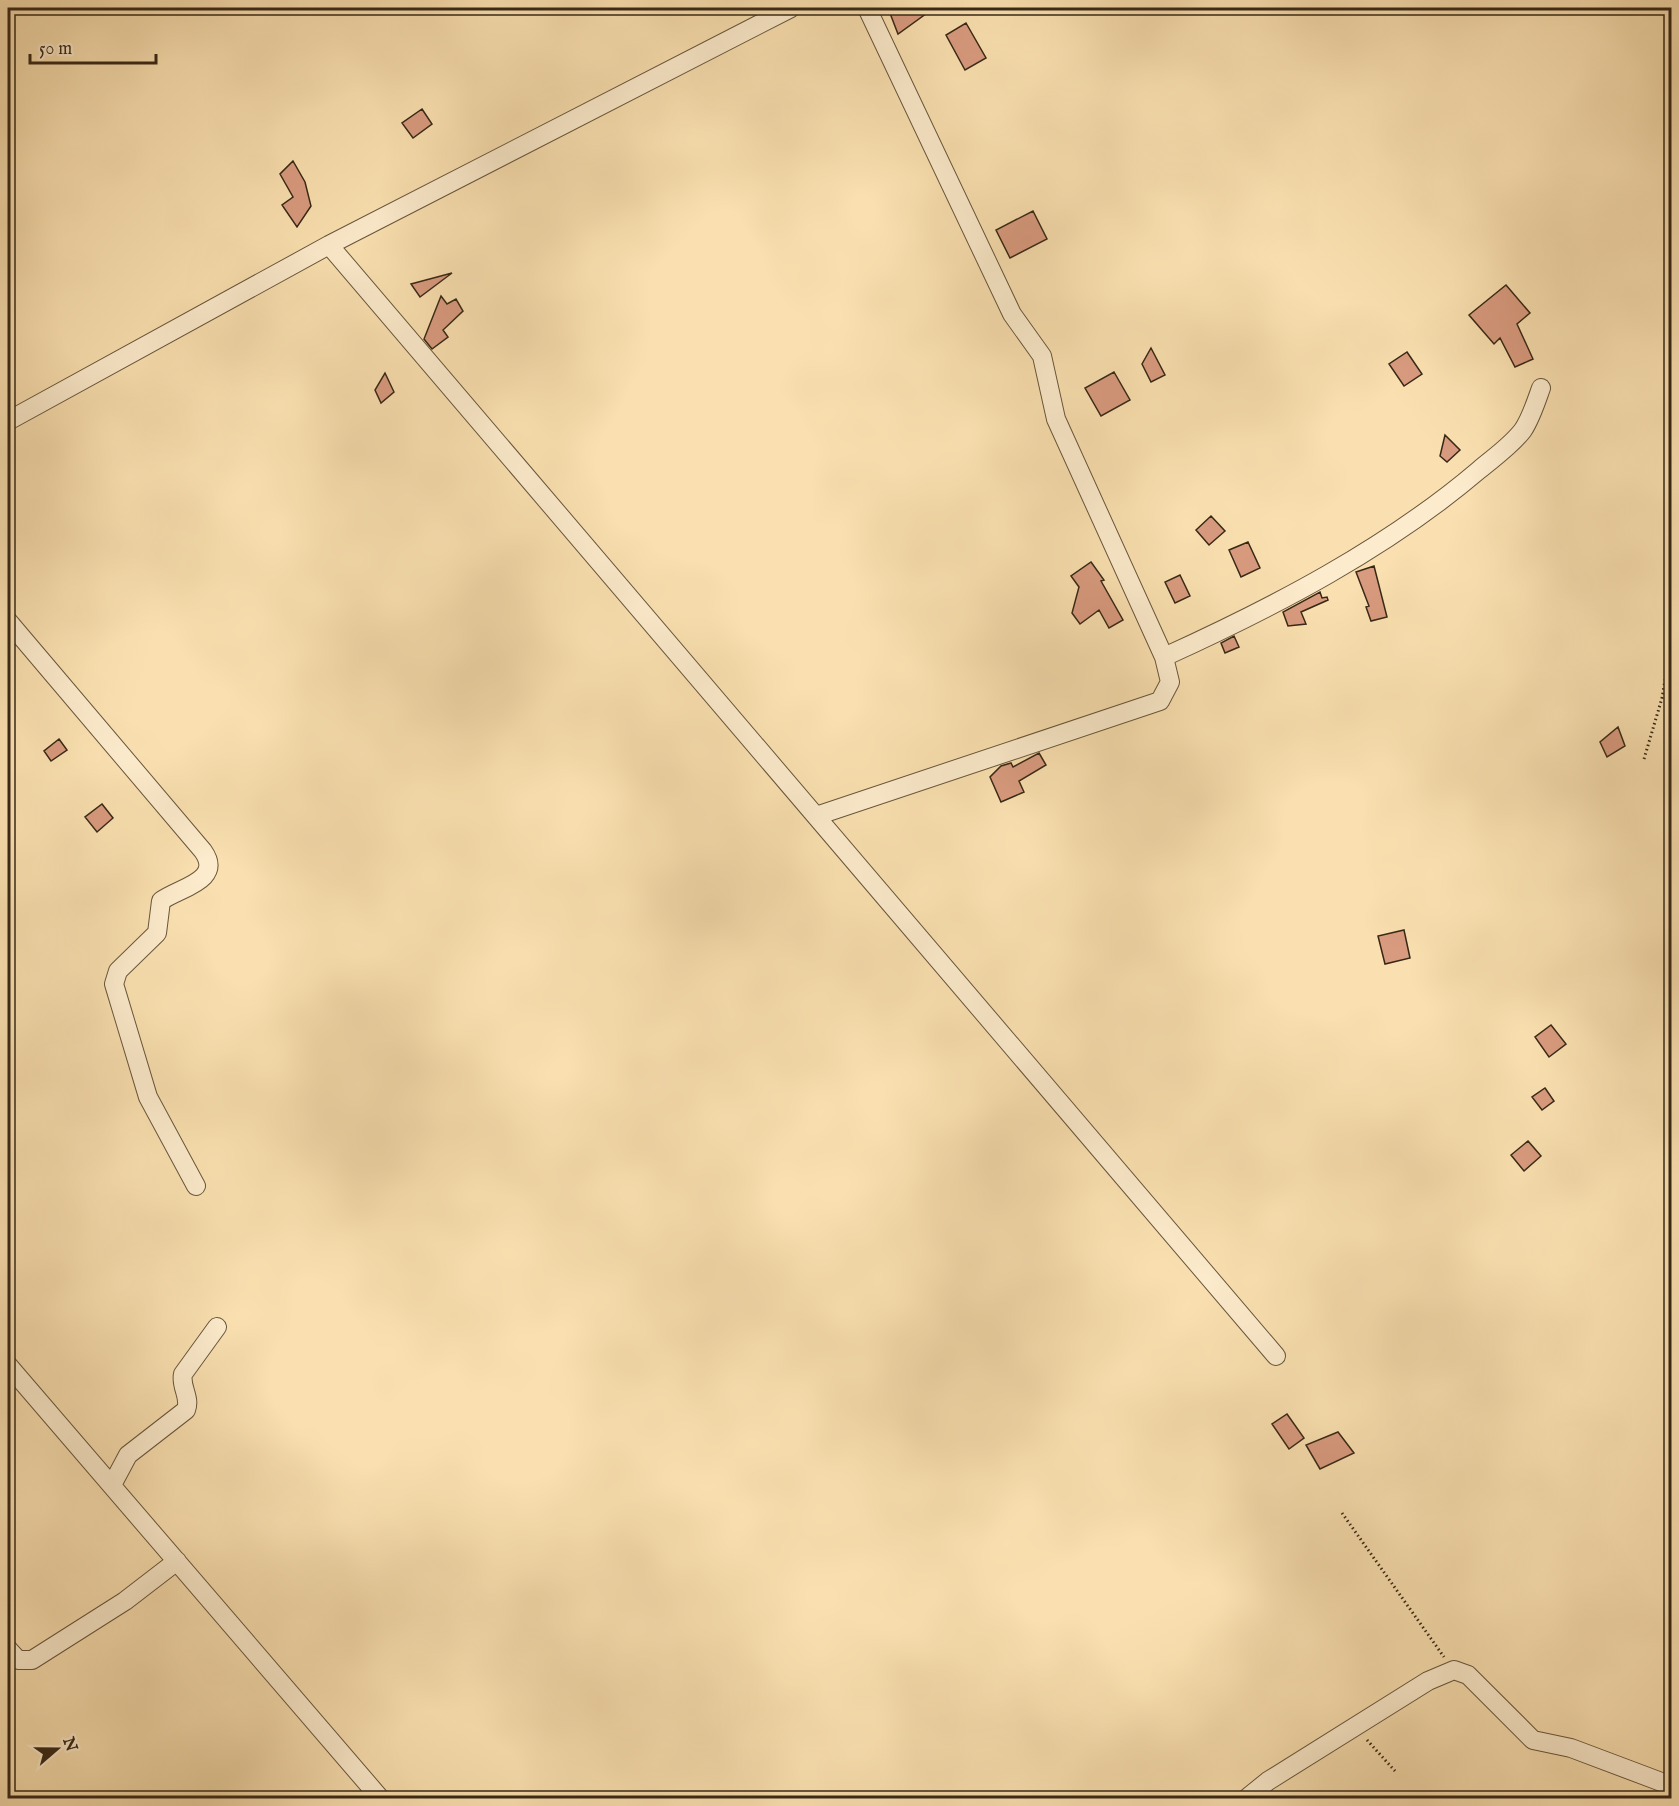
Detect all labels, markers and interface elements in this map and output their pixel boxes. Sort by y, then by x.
scale bar [30,27,156,65]
text: 50 m [39,38,72,61]
north arrow [27,1719,87,1779]
text: N [57,1734,81,1755]

